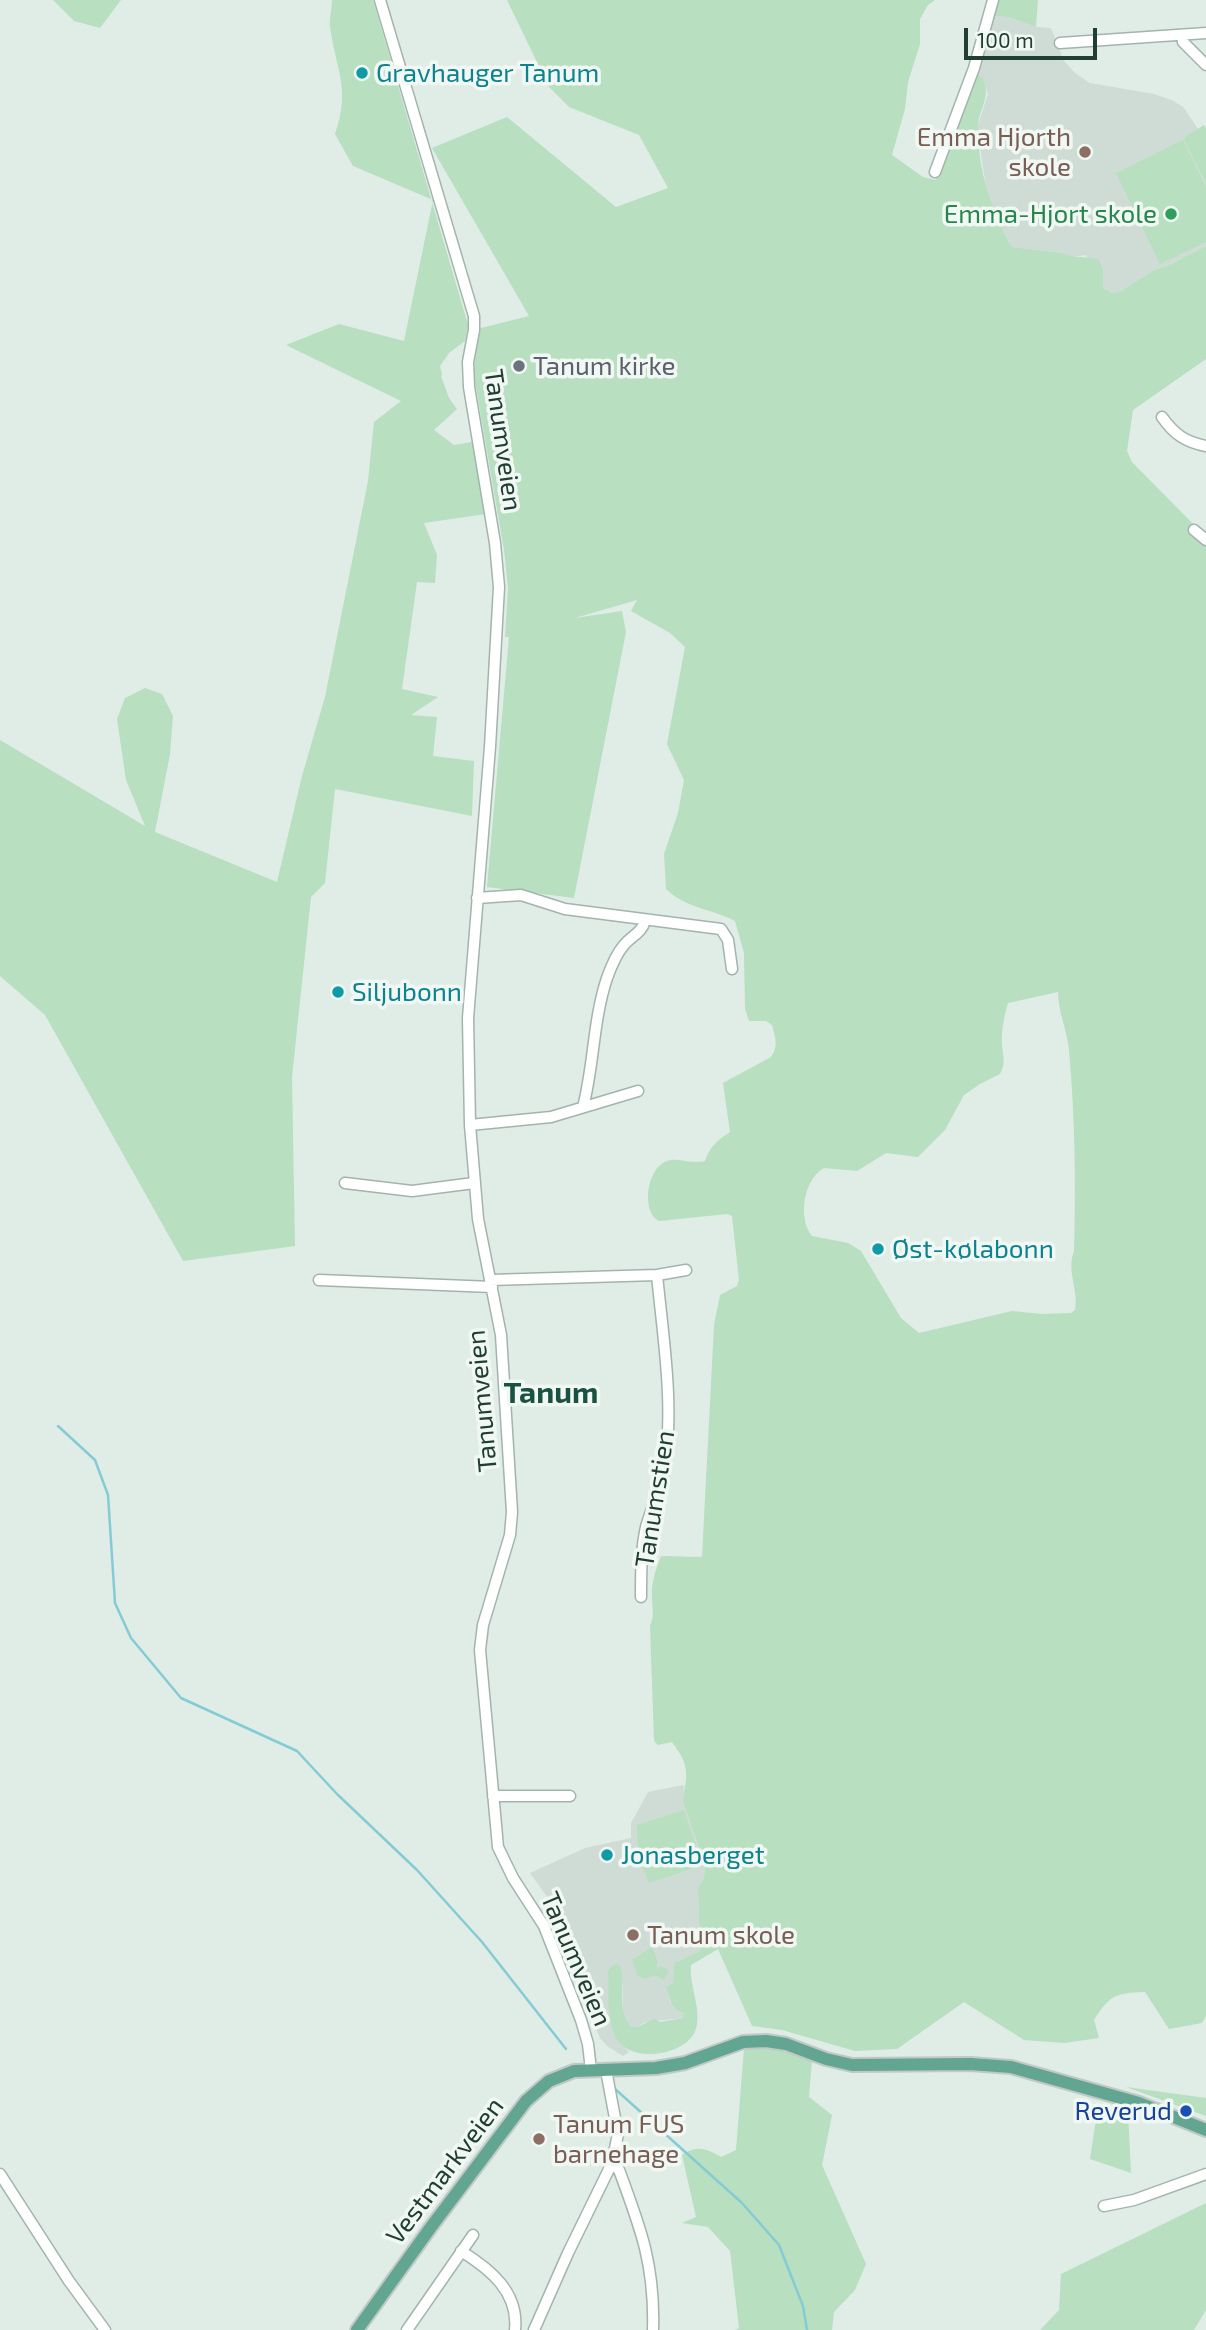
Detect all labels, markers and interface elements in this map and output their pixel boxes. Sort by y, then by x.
scale bar [968,14,1101,58]
text: 100 m [977,27,1034,52]
place label: Gravhauger Tanum [376,57,599,89]
marker: Gravhauger Tanum [354,65,370,81]
place label: Emma Hjorth skole [917,121,1071,182]
marker: Emma Hjorth skole [1077,144,1093,160]
place label: Emma-Hjort skole [944,198,1157,230]
marker: Emma-Hjort skole [1163,206,1179,222]
place label: Tanum kirke [533,350,675,382]
marker: Tanum kirke [511,358,527,374]
street label: Tanumveien [478,367,528,513]
place label: Siljubonn [352,976,462,1008]
marker: Siljubonn [330,984,346,1000]
place label: Øst-kølabonn [892,1233,1054,1265]
marker: Øst-kølabonn [870,1241,886,1257]
street label: Tanumveien [460,1329,504,1473]
district label: Tanum [504,1375,598,1411]
street label: Tanumstien [629,1428,681,1570]
place label: Jonasberget [621,1839,765,1871]
marker: Jonasberget [599,1847,615,1863]
street label: Tanumveien [534,1887,618,2031]
place label: Tanum skole [647,1919,795,1951]
marker: Tanum skole [625,1927,641,1943]
street label: Vestmarkveien [380,2091,510,2251]
place label: Reverud [1074,2095,1172,2127]
marker: Reverud [1178,2103,1194,2119]
place label: Tanum FUS barnehage [553,2108,684,2170]
marker: Tanum FUS barnehage [531,2131,547,2147]

